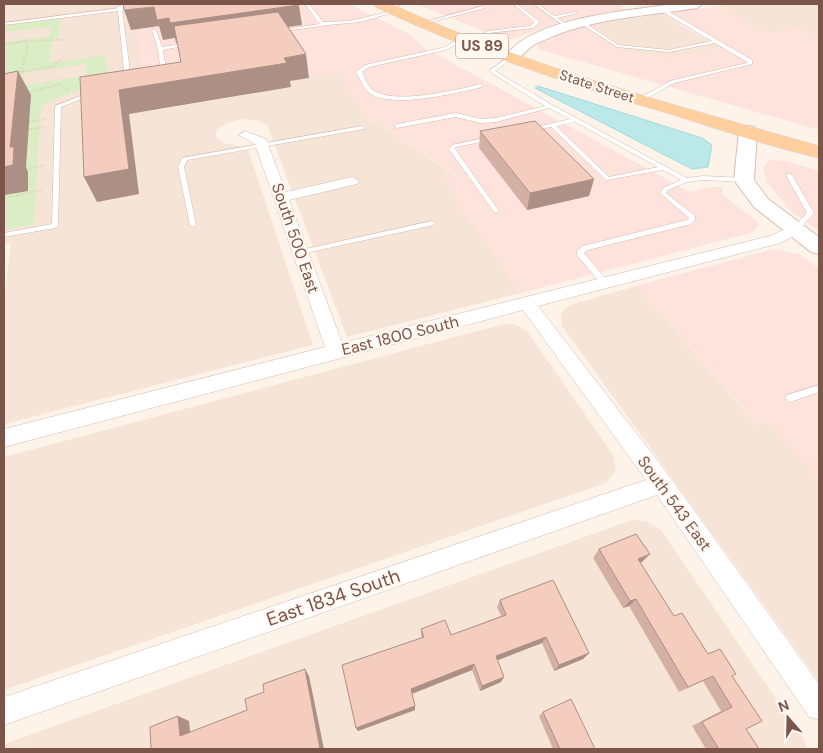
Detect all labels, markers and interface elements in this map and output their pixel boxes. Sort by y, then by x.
road number: US 89 [456,34,508,58]
street label: State Street [557,65,637,107]
street label: South 500 East [267,180,324,296]
street label: East 1800 South [339,311,461,360]
street label: South 543 East [633,452,716,555]
street label: East 1834 South [263,563,403,632]
north arrow [763,693,813,743]
text: N [776,696,791,716]

